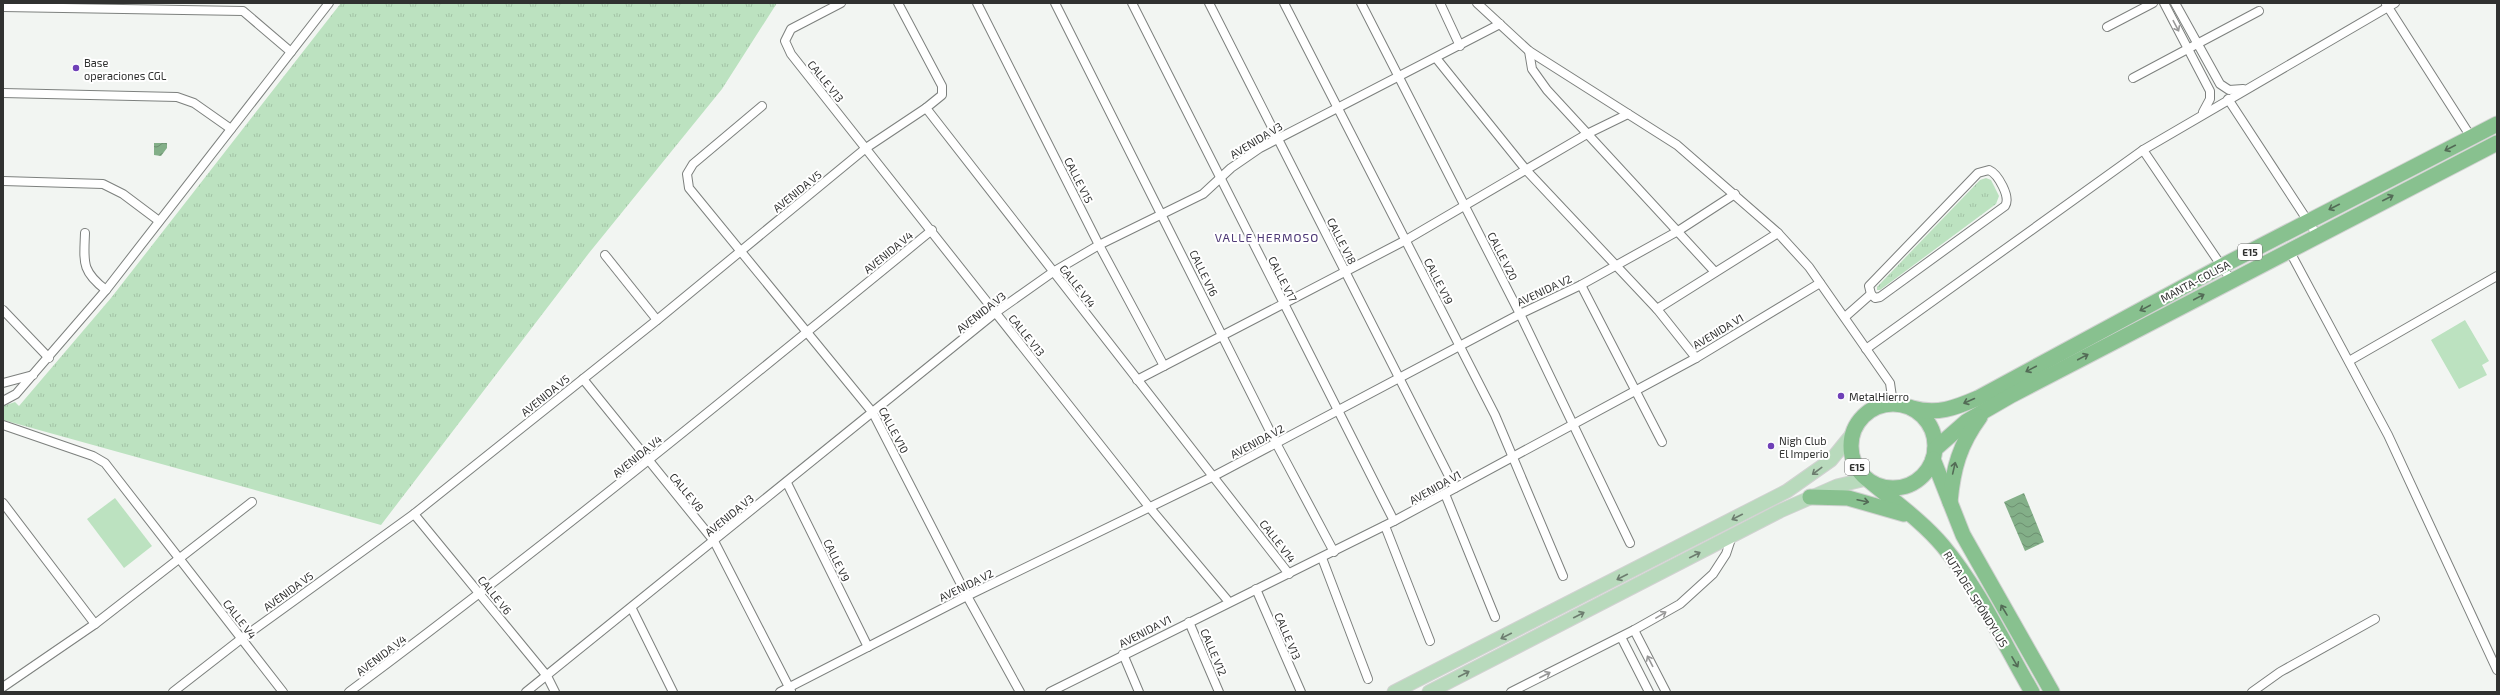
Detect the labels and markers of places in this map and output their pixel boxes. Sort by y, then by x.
place label: Base operaciones CGL [84,56,167,82]
marker: Base operaciones CGL [71,63,81,73]
place label: MetalHierro [1849,390,1909,403]
marker: MetalHierro [1836,391,1846,401]
place label: Nigh Club El Imperio [1779,434,1829,460]
marker: Nigh Club El Imperio [1766,441,1776,451]

